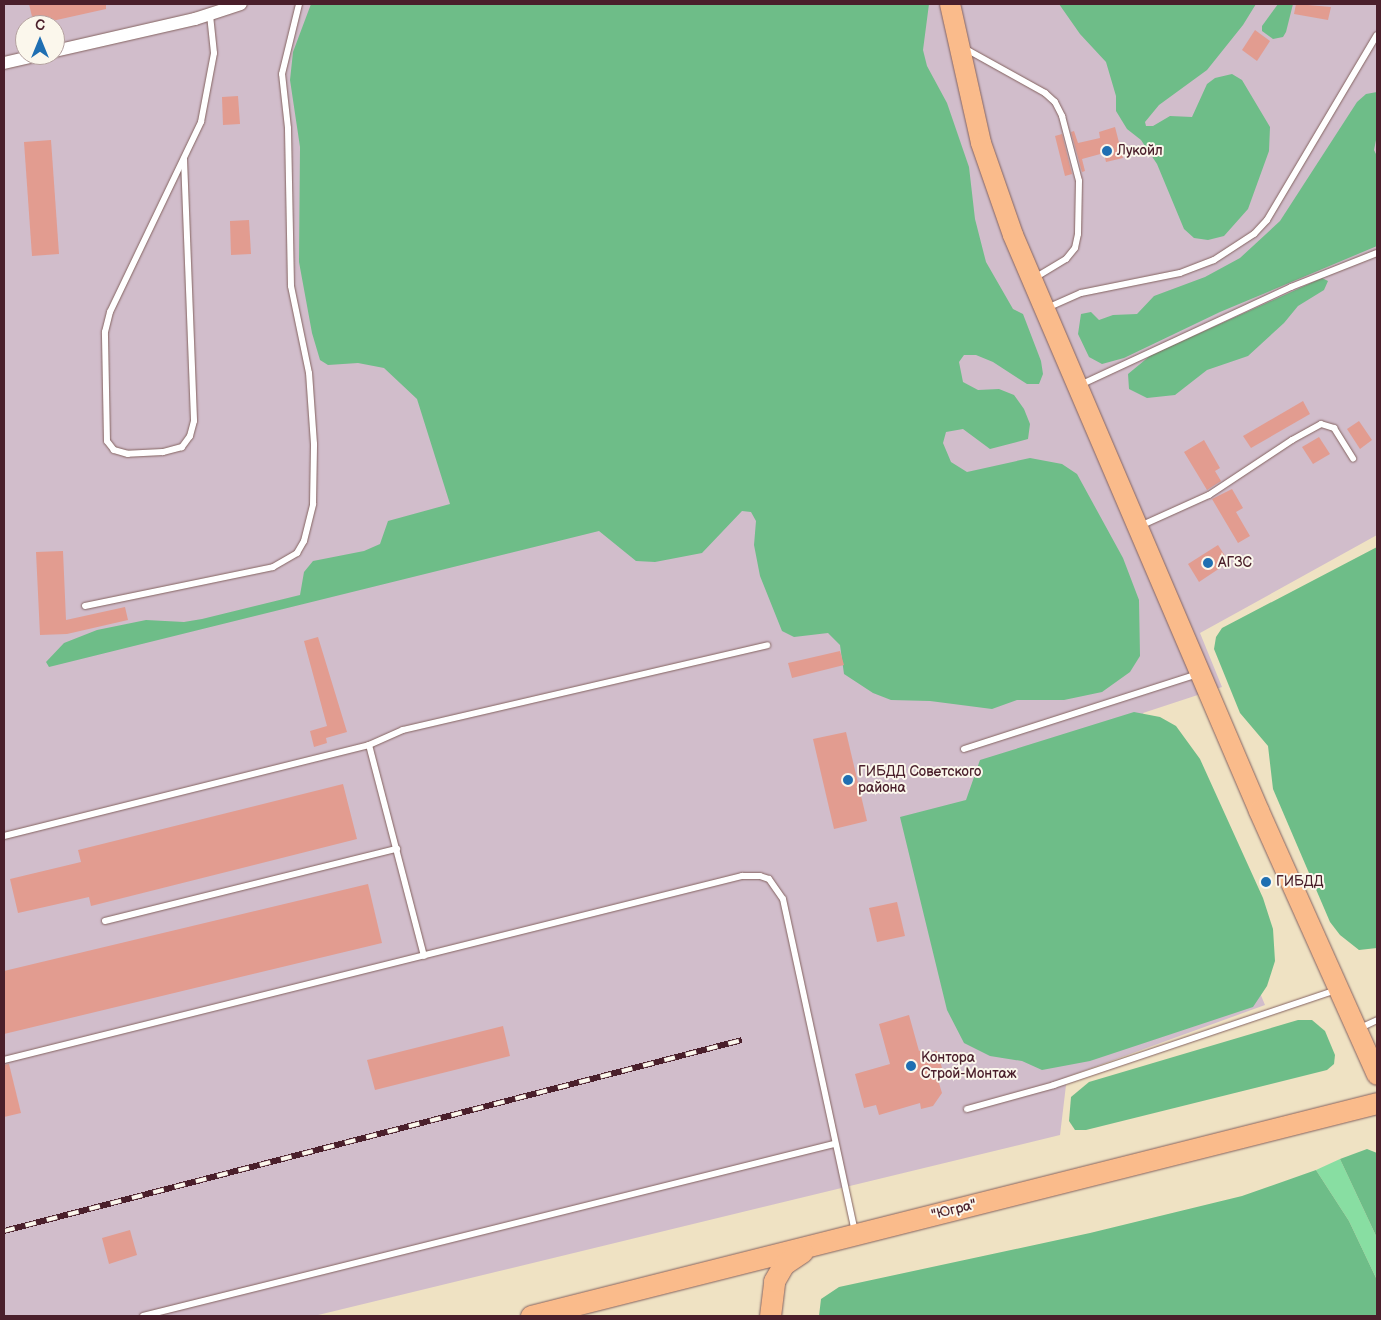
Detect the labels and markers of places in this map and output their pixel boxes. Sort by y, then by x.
place label: Лукойл [1117,143,1163,159]
marker: Лукойл [1101,145,1113,157]
place label: АГЗС [1218,555,1252,571]
marker: АГЗС [1202,557,1214,569]
place label: ГИБДД Советского района [858,764,981,796]
marker: ГИБДД Советского района [842,774,854,786]
place label: ГИБДД [1276,874,1324,890]
marker: ГИБДД [1260,876,1272,888]
place label: Контора Строй-Монтаж [921,1050,1016,1082]
marker: Контора Строй-Монтаж [905,1060,917,1072]

